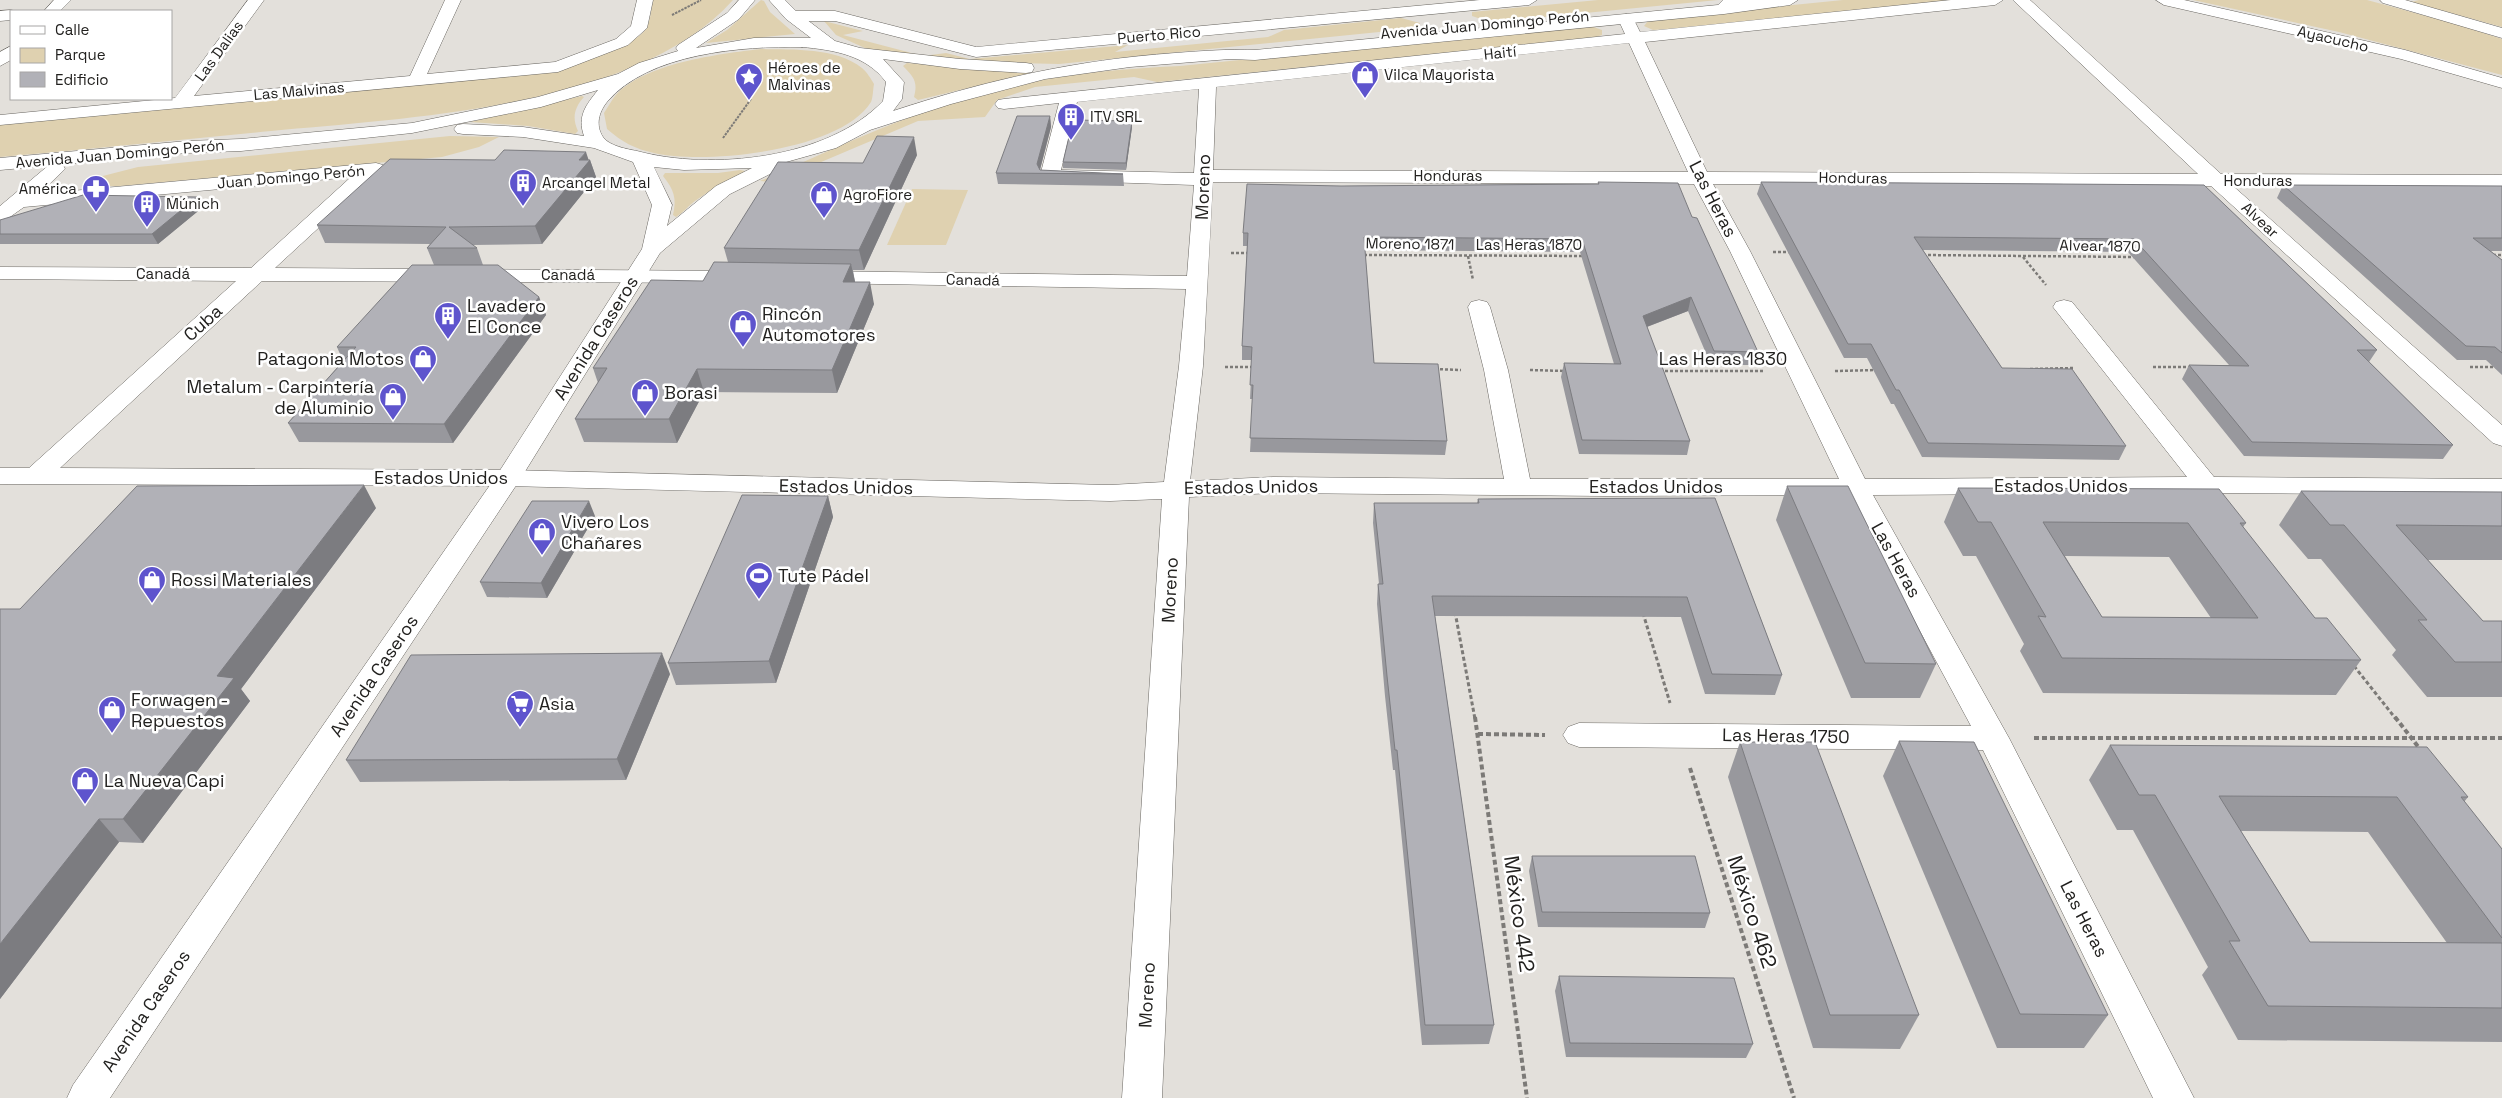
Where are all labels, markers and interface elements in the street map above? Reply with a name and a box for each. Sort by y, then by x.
street label: Avenida Juan Domingo Perón [1380,6,1590,43]
legend [10,10,172,100]
street label: Las Dalias [190,16,247,85]
text: Calle [55,20,90,39]
street label: Puerto Rico [1116,21,1202,48]
street label: Ayacucho [2296,21,2371,56]
street label: Haití [1483,41,1518,64]
text: Parque [55,45,106,64]
place label: Héroes de Malvinas [768,58,841,94]
shop icon: Vilca Mayorista [1350,60,1380,99]
place icon: Héroes de Malvinas [734,62,764,101]
place label: Vilca Mayorista [1384,65,1495,84]
text: Edificio [55,70,109,89]
street label: Las Malvinas [253,77,345,104]
building icon: ITV SRL [1056,102,1086,141]
place label: ITV SRL [1090,107,1142,126]
street label: Avenida Juan Domingo Perón [15,135,225,172]
street label: Moreno [1190,154,1215,220]
street label: Las Heras [1684,157,1743,241]
street label: Juan Domingo Perón [216,161,366,192]
street label: Honduras [1413,166,1483,185]
street label: Honduras [1818,167,1888,188]
building icon: Arcangel Metal [508,168,538,207]
street label: Honduras [2223,171,2293,190]
place label: Arcangel Metal [542,173,650,192]
pharmacy icon: América [81,174,111,213]
place label: América [19,179,77,198]
shop icon: AgroFiore [809,180,839,219]
place label: AgroFiore [843,185,912,204]
building icon: Múnich [132,189,162,228]
place label: Múnich [166,194,219,213]
street label: Alvear [2238,198,2283,242]
street label: Moreno 1871 [1365,233,1455,254]
street label: Las Heras 1870 [1476,235,1582,254]
street label: Alvear 1870 [2059,235,2141,256]
street label: Canadá [136,264,190,283]
street label: Canadá [541,265,595,284]
street label: Canadá [946,270,1001,289]
street label: Avenida Caseros [548,271,643,404]
place label: Lavadero El Conce [467,294,546,338]
street label: Cuba [178,299,227,346]
building icon: Lavadero El Conce [433,301,463,340]
place label: Rincón Automotores [762,302,875,346]
shop icon: Rincón Automotores [728,309,758,348]
shop icon: Patagonia Motos [408,344,438,383]
place label: Patagonia Motos [257,347,404,370]
street label: Las Heras 1830 [1659,347,1787,370]
place label: Metalum - Carpintería de Aluminio [187,375,374,419]
shop icon: Borasi [630,378,660,417]
place label: Borasi [664,381,718,404]
shop icon: Metalum - Carpintería de Aluminio [378,382,408,421]
street label: Estados Unidos [374,466,508,489]
street label: Estados Unidos [779,474,913,499]
street label: Estados Unidos [1184,474,1318,499]
street label: Estados Unidos [1994,474,2128,497]
street label: Estados Unidos [1589,475,1723,498]
place label: Vivero Los Chañares [561,510,649,554]
shop icon: Vivero Los Chañares [527,517,557,556]
street label: Las Heras [1866,518,1927,602]
street label: Moreno [1156,556,1183,624]
sports icon: Tute Pádel [744,561,774,600]
place label: Tute Pádel [778,564,869,587]
shop icon: Rossi Materiales [137,565,167,604]
place label: Rossi Materiales [171,568,312,591]
street label: Avenida Caseros [324,610,423,741]
place label: Forwagen - Repuestos [131,688,228,732]
supermarket icon: Asia [505,689,535,728]
place label: Asia [539,692,575,715]
shop icon: Forwagen - Repuestos [97,695,127,734]
street label: Las Heras 1750 [1722,723,1850,748]
shop icon: La Nueva Capi [70,766,100,805]
place label: La Nueva Capi [104,769,224,792]
street label: México 462 [1722,852,1783,972]
street label: México 442 [1498,854,1541,974]
street label: Las Heras [2055,877,2114,961]
street label: Avenida Caseros [96,945,195,1076]
street label: Moreno [1133,961,1160,1029]

